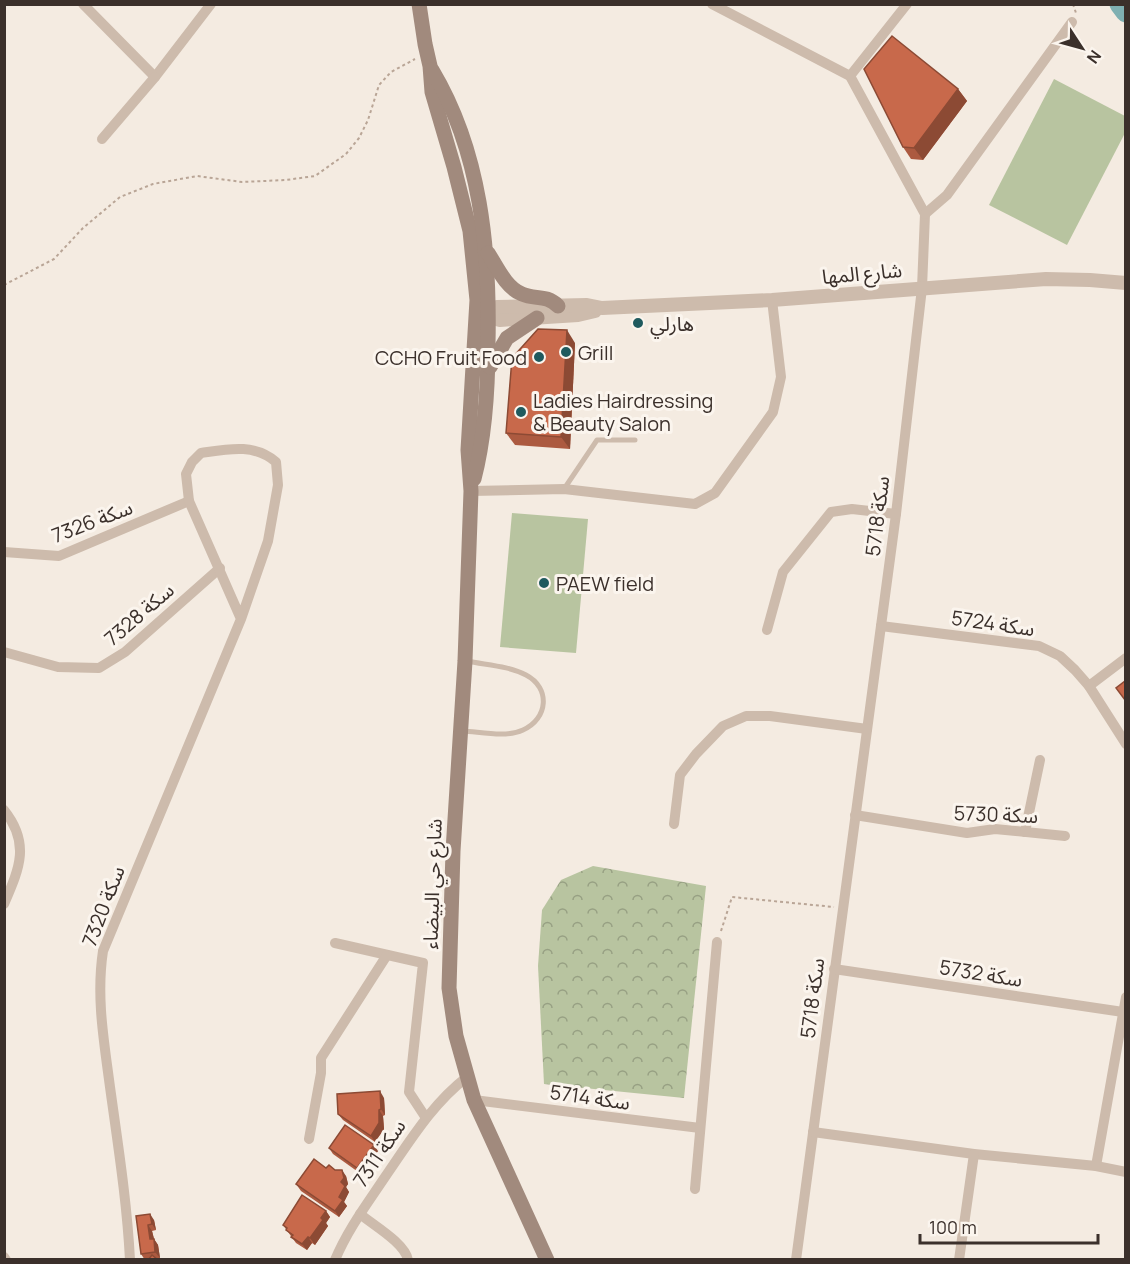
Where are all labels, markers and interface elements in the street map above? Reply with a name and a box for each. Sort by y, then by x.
north arrow [1052,18,1112,78]
text: N [1082,46,1106,68]
street label: شارع المها [821,256,903,292]
place label: هارلي [650,310,694,339]
marker: هارلي [631,316,645,330]
place label: Grill [578,339,613,366]
place label: CCHO Fruit Food [375,344,527,371]
marker: Grill [559,345,573,359]
marker: CCHO Fruit Food [532,350,546,364]
place label: Ladies Hairdressing & Beauty Salon [533,387,713,437]
marker: Ladies Hairdressing & Beauty Salon [514,405,528,419]
street label: سكة 5718 [859,474,895,558]
street label: سكة 7326 [48,493,136,549]
place label: PAEW field [556,570,654,597]
street label: سكة 7328 [99,576,179,652]
marker: PAEW field [537,576,551,590]
street label: سكة 5724 [950,604,1036,642]
street label: سكة 5730 [953,799,1039,829]
street label: شارع حي البيضاء [416,818,450,950]
street label: سكة 7320 [75,862,131,950]
street label: سكة 5732 [938,953,1024,993]
street label: سكة 5718 [794,956,830,1040]
street label: سكة 5714 [548,1078,632,1116]
street label: سكة 7311 [346,1114,412,1192]
scale bar [920,1207,1098,1245]
text: 100 m [929,1215,977,1239]

